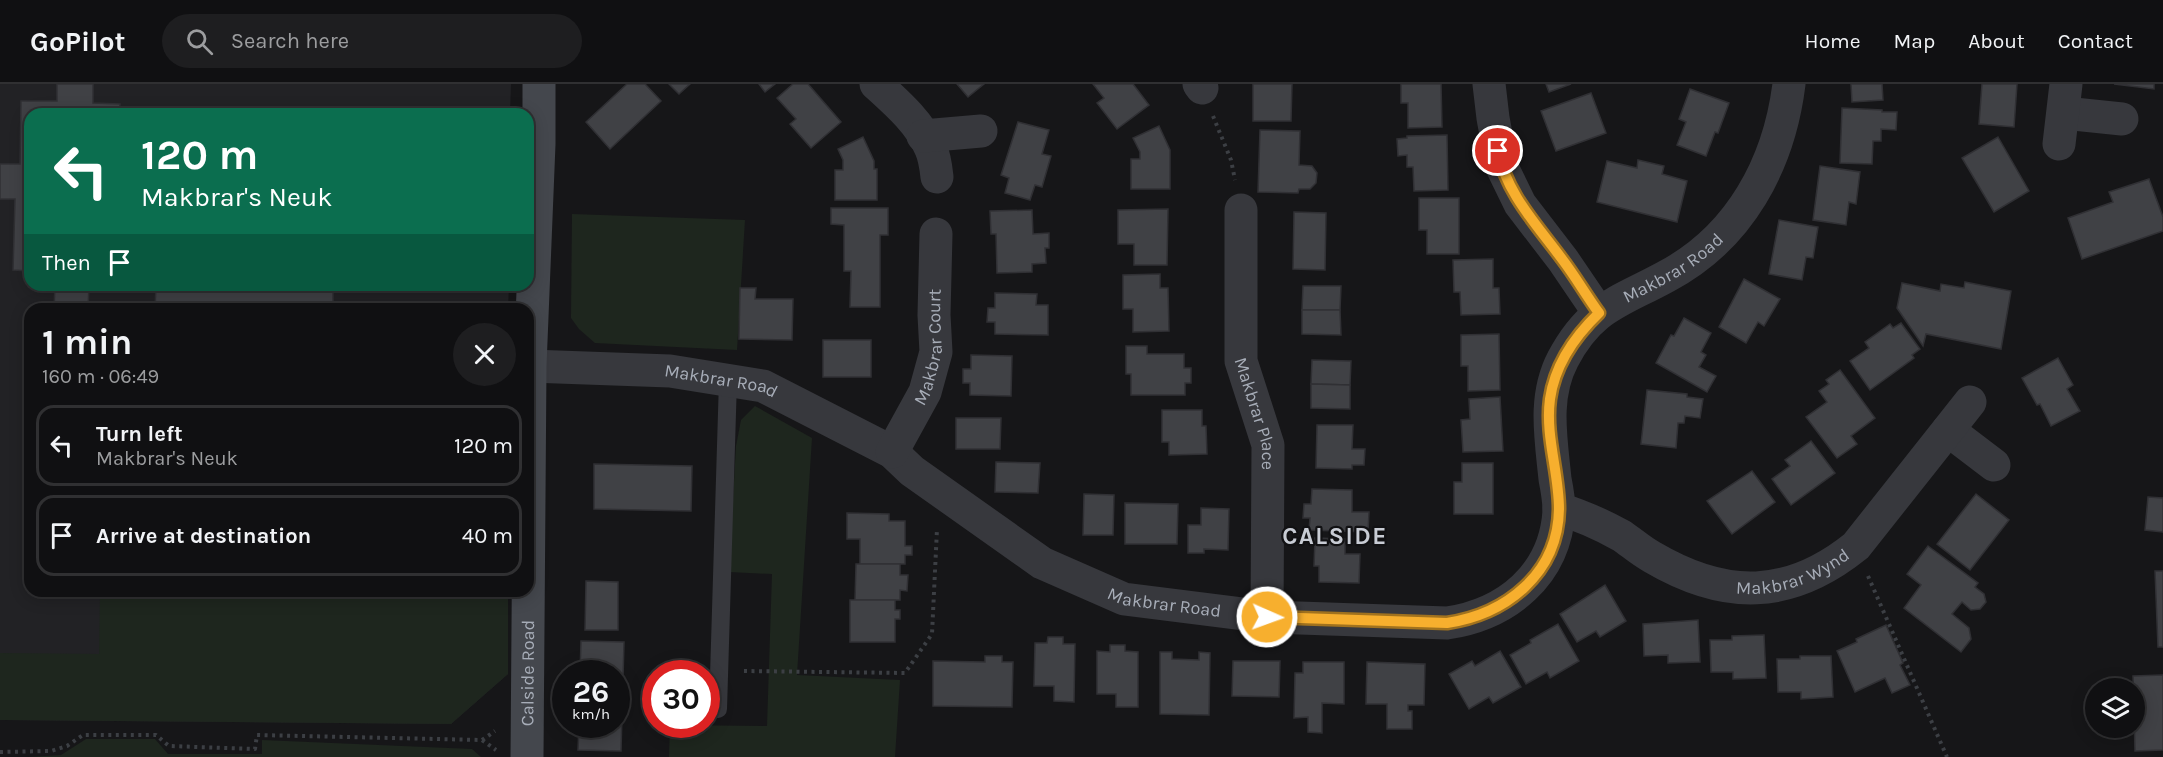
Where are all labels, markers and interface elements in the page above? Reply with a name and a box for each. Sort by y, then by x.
search box [162,14,582,68]
text: GoPilot [30,25,126,58]
icon: search [183,25,216,58]
text: Search here [231,28,349,54]
text: Home [1805,29,1861,53]
text: Map [1894,29,1935,53]
text: About [1968,29,2025,53]
text: Contact [2058,29,2133,53]
pin [1472,125,1523,176]
text: 120 m [141,130,258,180]
icon: left [42,132,120,210]
icon: arrive [1481,134,1514,167]
text: Makbrar's Neuk [141,181,332,213]
street label: Makbrar Road [1619,228,1728,308]
icon: arrive [103,246,136,279]
text: Then [42,250,91,276]
street label: Makbrar Court [909,288,947,409]
text: 1 min [42,321,132,363]
button: close [453,323,516,386]
street label: Makbrar Place [1229,354,1279,470]
street label: Makbrar Road [663,359,781,403]
text: 160 m · 06:49 [42,365,159,388]
text: Turn left [96,421,183,447]
icon: left [45,429,78,462]
text: 120 m [454,433,513,459]
text: Makbrar's Neuk [96,447,238,470]
icon: arrive [45,519,78,552]
district label: CALSIDE [1282,522,1388,550]
text: Arrive at destination [96,523,311,549]
text: 40 m [462,523,513,549]
street label: Makbrar Wynd [1736,544,1854,599]
street label: Makbrar Road [1104,582,1222,622]
position arrow [1235,585,1299,649]
street label: Calside Road [516,620,539,726]
speed limit sign: 30 [642,660,720,738]
text: 26 [573,674,609,710]
map controls [2085,678,2145,738]
button: layers [2085,678,2145,738]
text: km/h [572,705,610,723]

